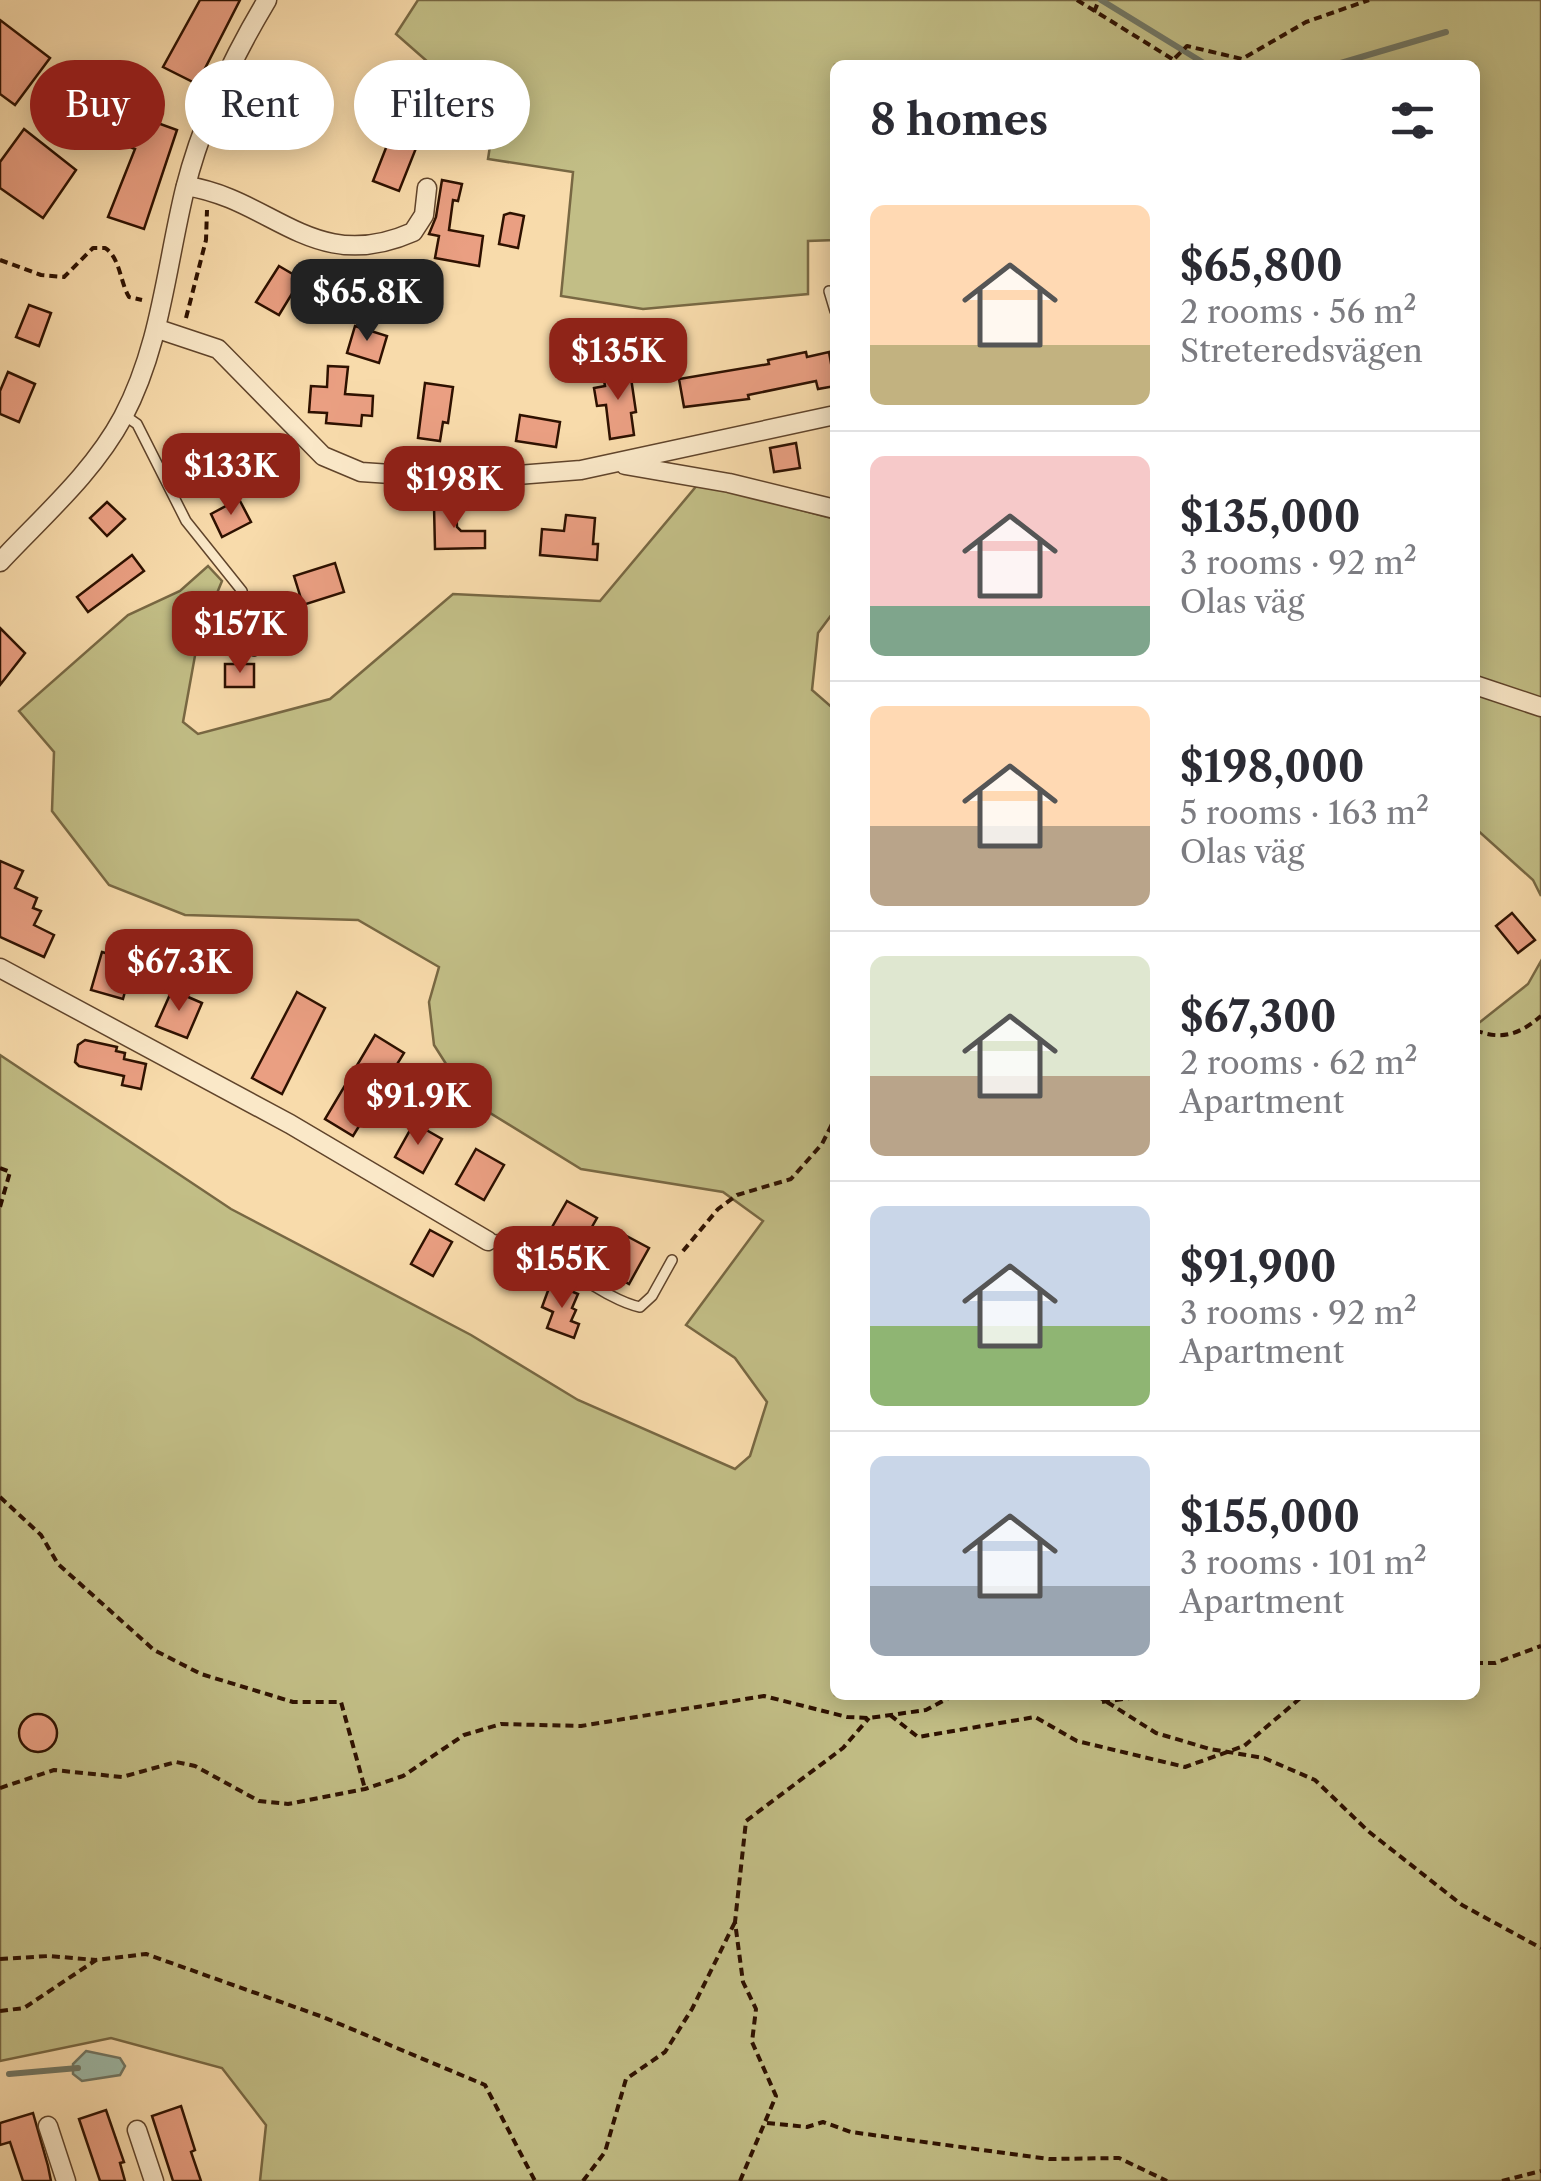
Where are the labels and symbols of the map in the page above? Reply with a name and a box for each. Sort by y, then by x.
pin: $65.8K [286,259,448,344]
pin: $135K [548,318,688,403]
pin: $133K [161,433,301,518]
pin: $198K [384,446,524,531]
pin: $157K [170,591,310,676]
pin: $67.3K [98,929,260,1014]
pin: $91.9K [337,1063,499,1148]
pin: $155K [492,1226,632,1311]

